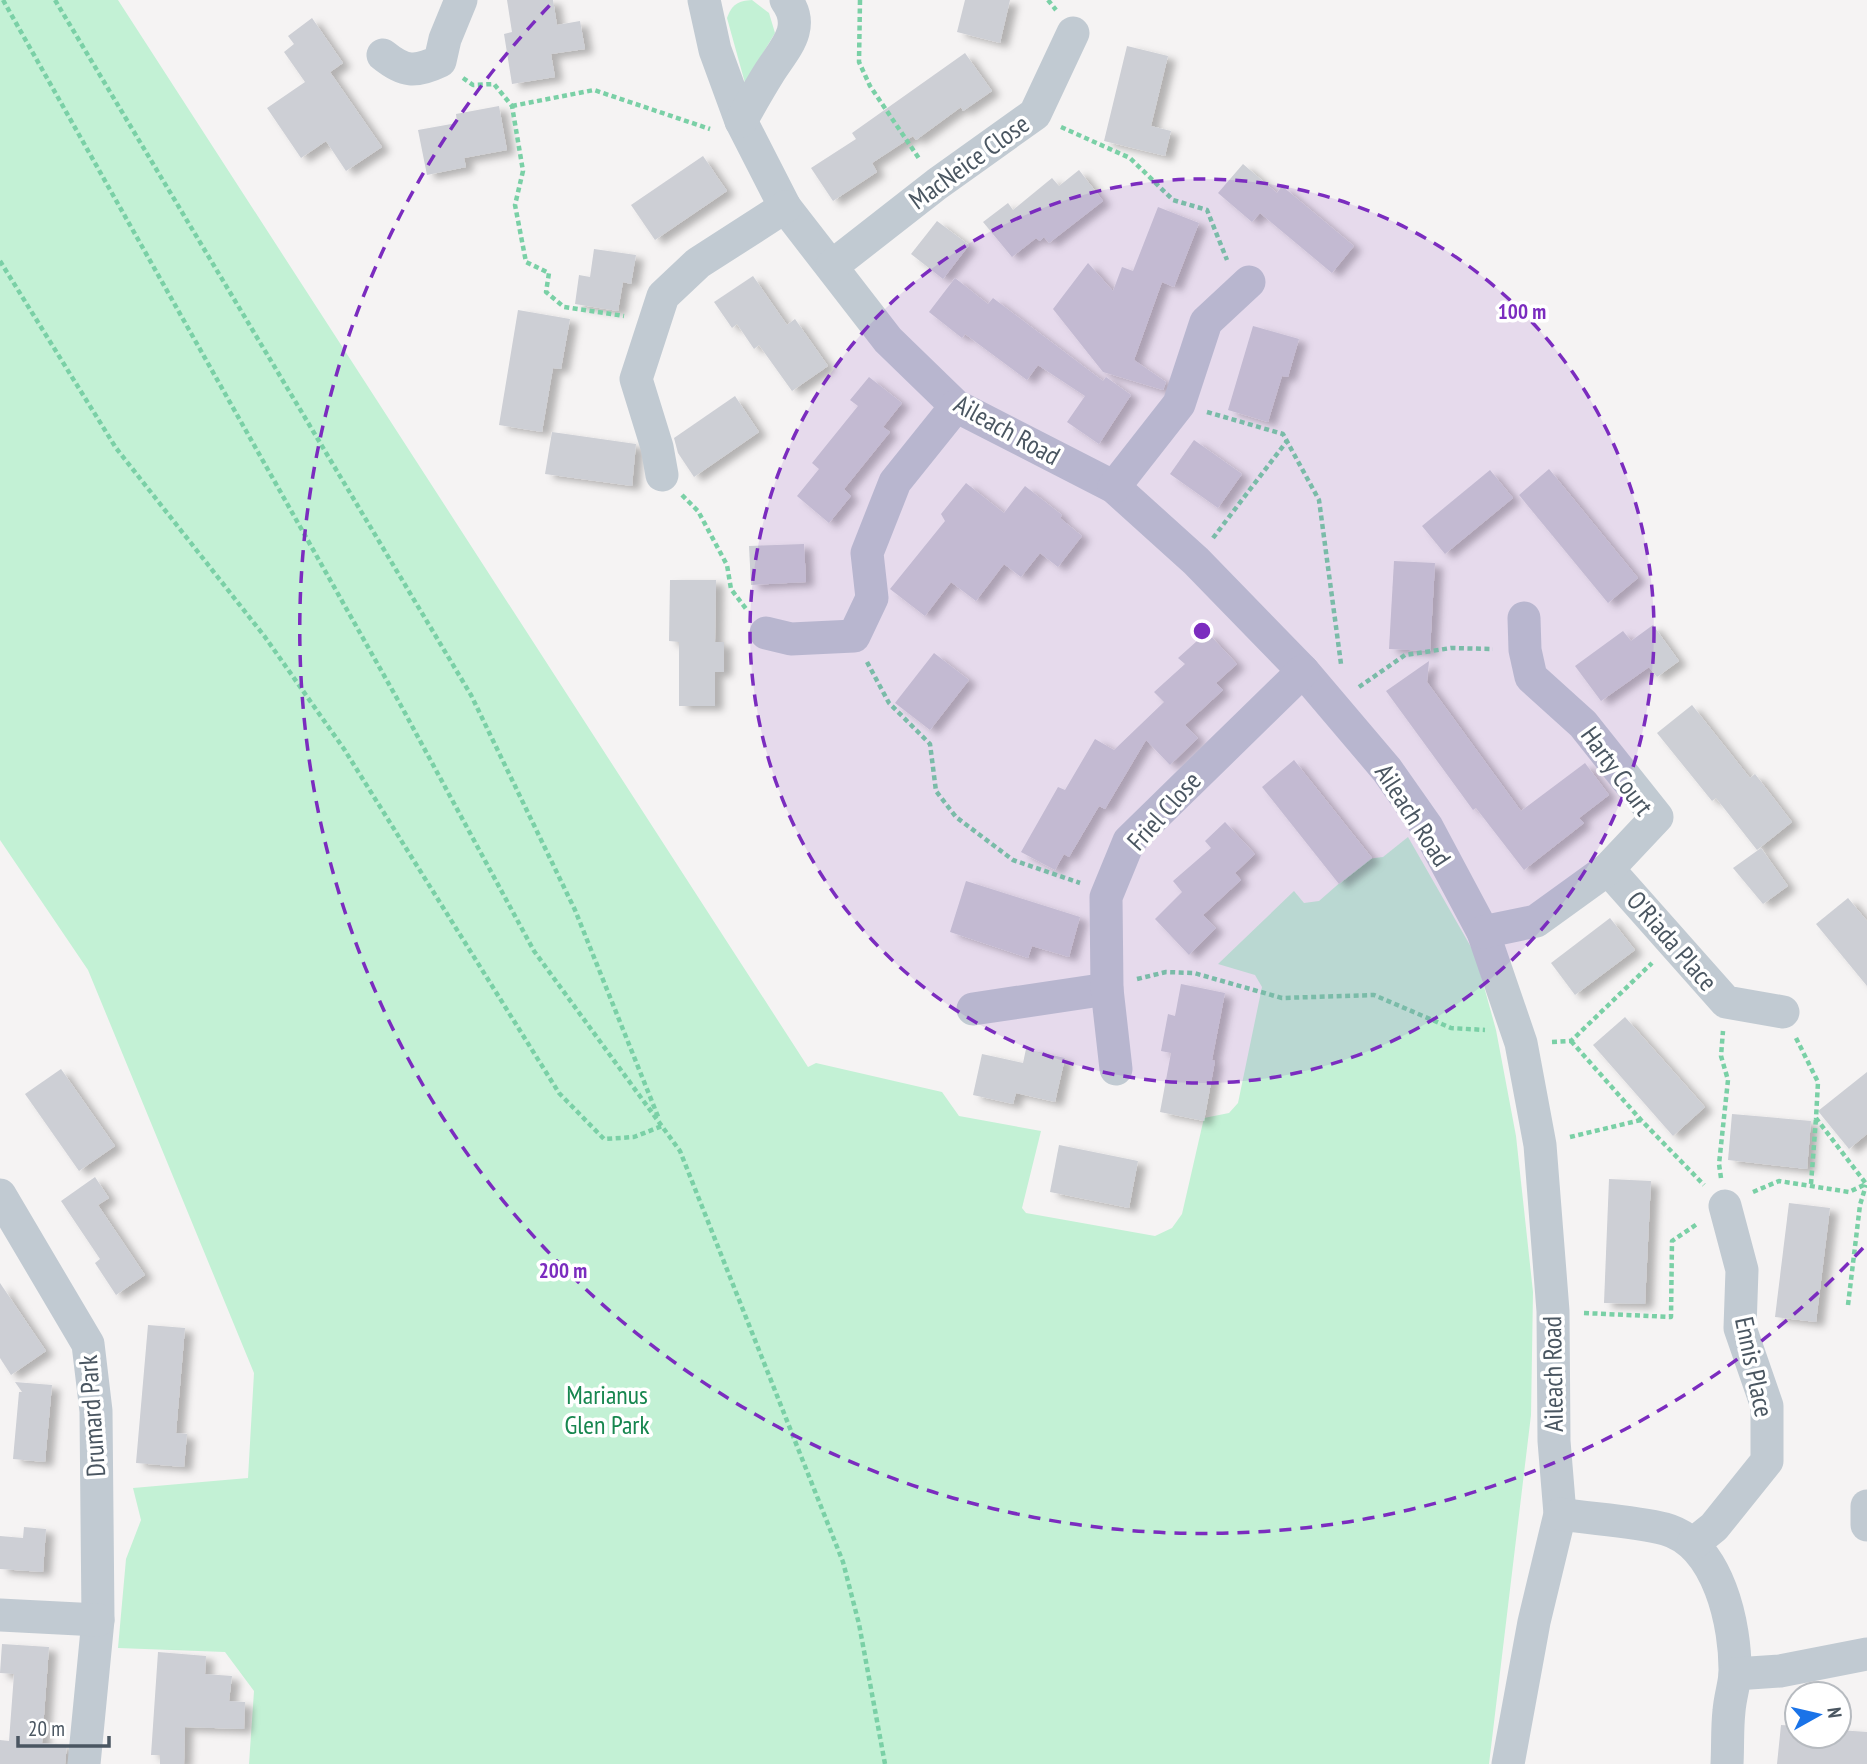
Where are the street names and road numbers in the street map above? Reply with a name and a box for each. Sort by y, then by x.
street label: MacNeice Close [902,107,1035,216]
street label: Aileach Road [949,387,1066,472]
street label: Harty Court [1574,720,1661,822]
street label: Aileach Road [1368,757,1459,872]
street label: Friel Close [1120,764,1208,857]
street label: O'Riada Place [1620,884,1725,997]
street label: Ennis Place [1728,1314,1781,1420]
street label: Aileach Road [1535,1316,1570,1432]
street label: Drumard Park [71,1354,112,1478]

